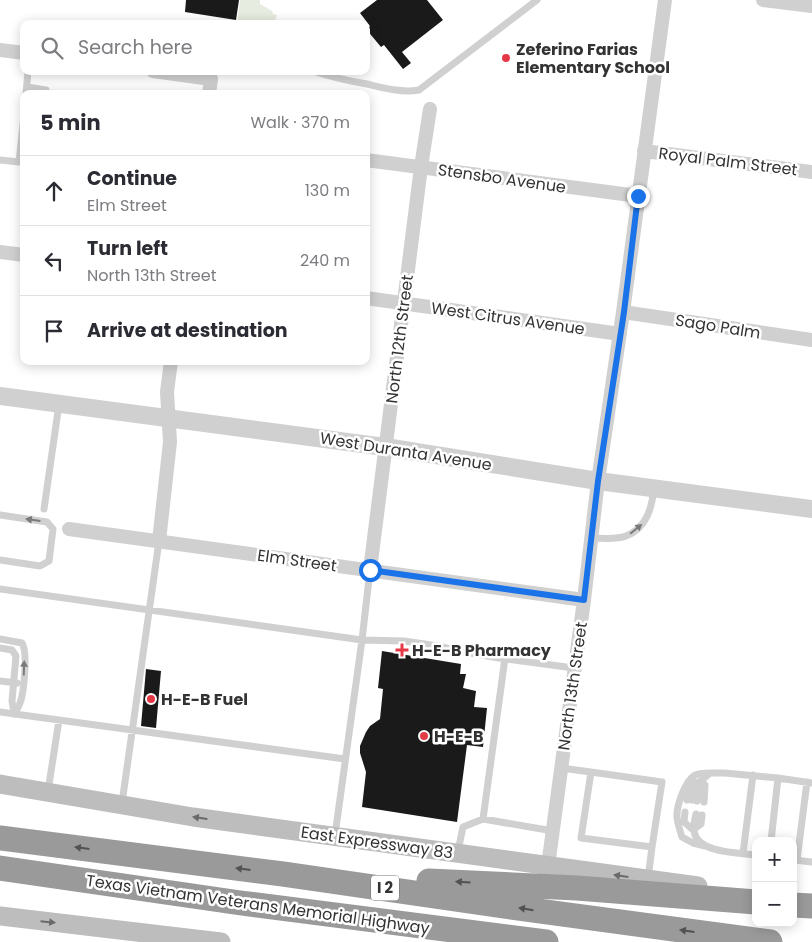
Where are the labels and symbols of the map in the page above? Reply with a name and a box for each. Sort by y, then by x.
place label: Zeferino Farias Elementary School [516,38,670,79]
marker: Zeferino Farias Elementary School [500,52,512,64]
street label: Royal Palm Street [657,142,799,181]
street label: Stensbo Avenue [436,158,568,199]
route end [627,185,650,208]
street label: North 12th Street [380,273,419,405]
street label: West Citrus Avenue [430,296,586,341]
street label: Sago Palm [674,308,762,345]
street label: West Duranta Avenue [318,427,494,476]
one-way arrow [24,516,40,524]
one-way arrow [629,524,643,534]
street label: Elm Street [256,544,338,577]
route start [359,559,382,582]
street label: North 13th Street [552,620,593,752]
place label: H-E-B Pharmacy [412,639,552,662]
marker: H-E-B Pharmacy [396,644,408,656]
one-way arrow [21,660,29,676]
place label: H-E-B Fuel [161,688,248,711]
marker: H-E-B Fuel [145,693,157,705]
place label: H-E-B [434,725,483,748]
marker: H-E-B [418,730,430,742]
one-way arrow [191,813,207,821]
street label: East Expressway 83 [299,820,455,865]
one-way arrow [74,844,90,852]
one-way arrow [235,864,251,872]
street label: Texas Vietnam Veterans Memorial Highway [85,869,431,940]
one-way arrow [612,872,628,880]
road number: I 2 [371,876,399,900]
one-way arrow [454,878,470,886]
one-way arrow [517,905,533,913]
one-way arrow [41,918,57,926]
one-way arrow [678,927,694,935]

